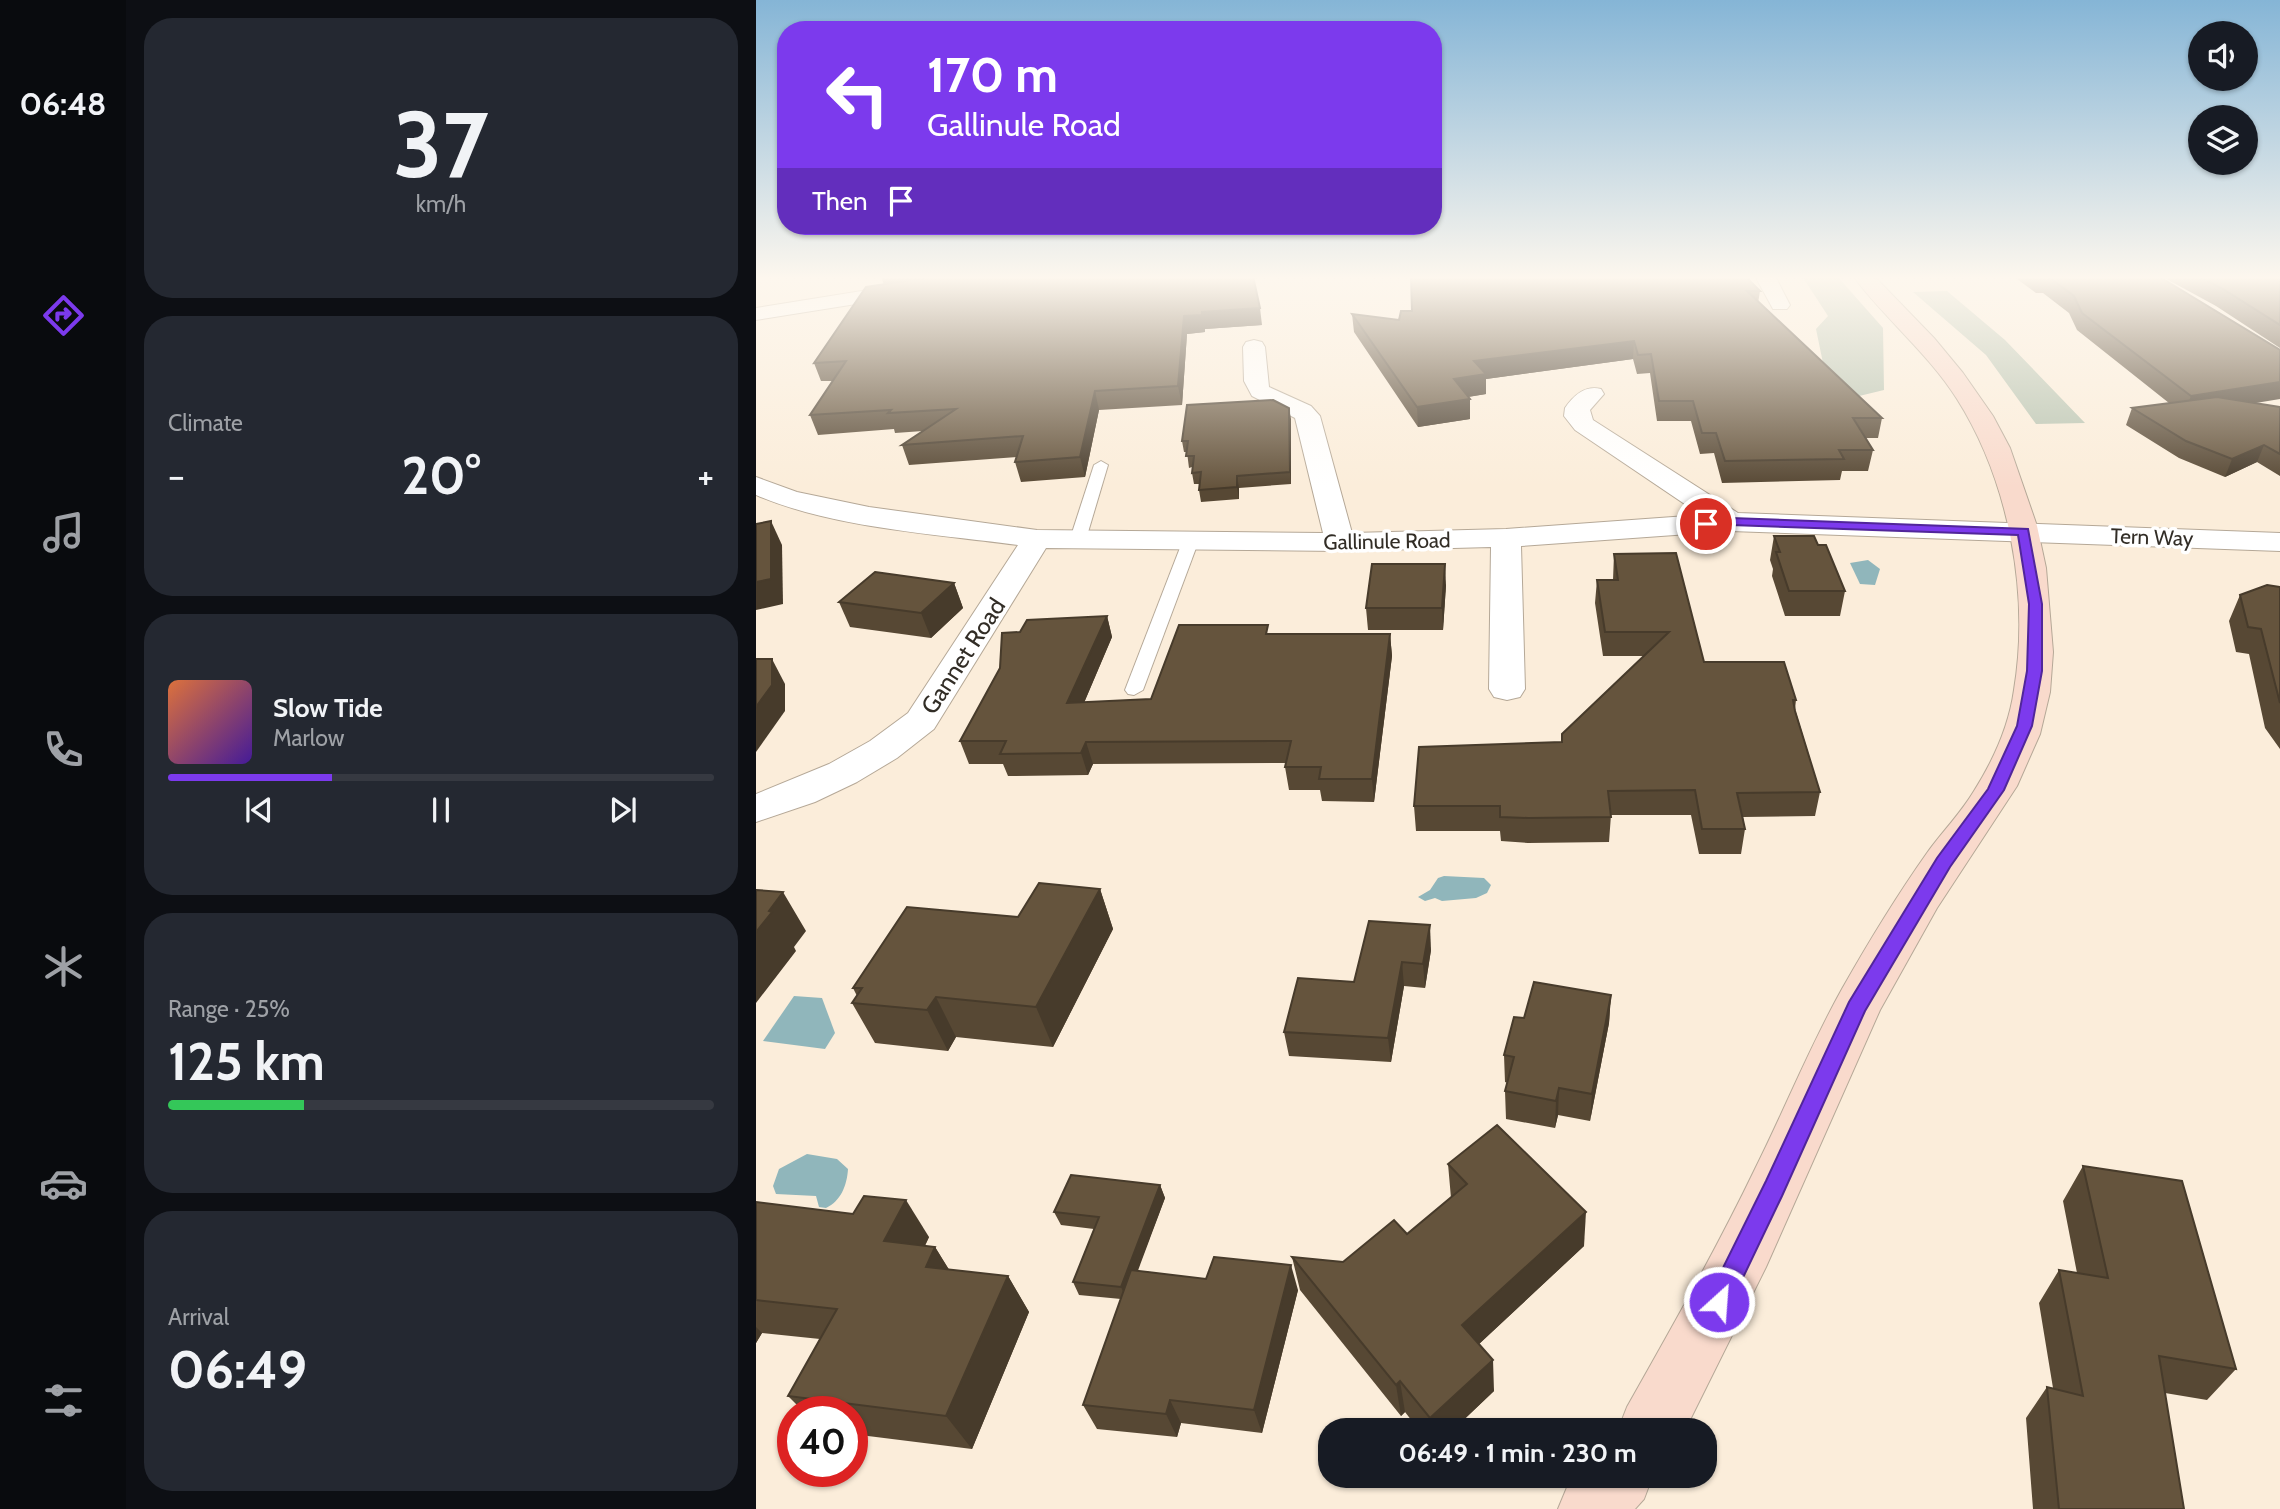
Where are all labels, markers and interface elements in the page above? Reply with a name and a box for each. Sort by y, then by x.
map controls [2188,21,2258,175]
button: sound [2188,21,2258,91]
text: 170 m [927,45,1058,104]
icon: left [812,49,903,140]
text: 06:48 [20,84,106,123]
text: 37 [393,89,489,200]
text: Gallinule Road [927,105,1121,144]
button: layers [2188,105,2258,175]
icon: arrive [882,182,920,220]
text: Then [812,185,868,217]
text: km/h [416,190,466,218]
icon: directions [39,291,88,340]
text: Climate [168,409,243,437]
text: 20° [401,444,481,507]
text: − [168,452,185,499]
text: + [697,452,714,499]
pin [1676,494,1736,554]
icon: arrive [1687,505,1725,543]
icon: music [39,508,88,557]
street label: Tern Way [2110,523,2194,551]
street label: Gallinule Road [1323,527,1451,555]
street label: Gannet Road [915,593,1011,719]
text: Slow Tide [273,692,383,724]
text: Marlow [273,724,344,752]
icon: phone [39,725,88,774]
icon: previous [240,791,278,829]
icon: pause [422,791,460,829]
icon: next [604,791,642,829]
icon: climate [39,942,88,991]
text: Range · 25% [168,995,290,1023]
text: 125 km [168,1030,325,1093]
icon: car [39,1159,88,1208]
position arrow [1682,1265,1756,1339]
text: Arrival [168,1303,229,1331]
text: 06:49 [168,1338,307,1401]
icon: filters [39,1376,88,1425]
speed limit sign: 40 [777,1396,868,1487]
text: 06:49 · 1 min · 230 m [1398,1437,1637,1469]

